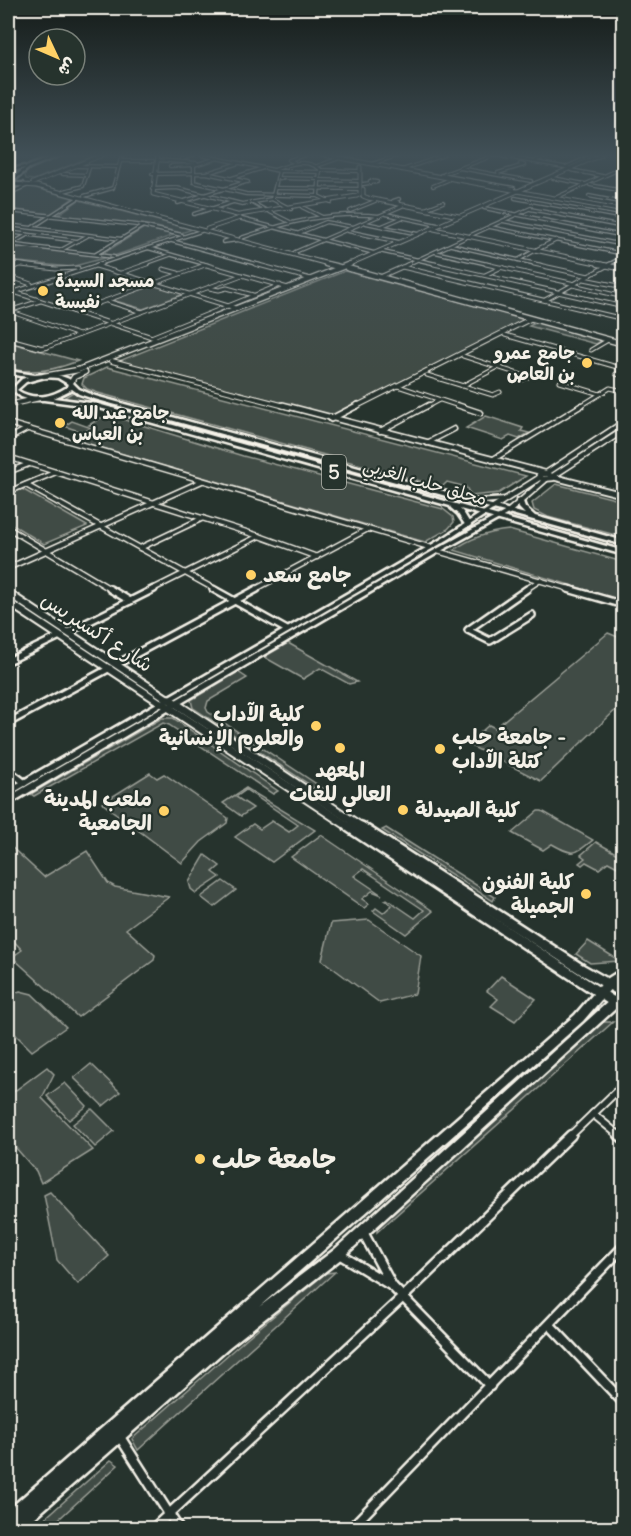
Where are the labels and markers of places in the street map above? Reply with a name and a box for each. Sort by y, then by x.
place label: مسجد السيدة نفيسة [55,269,154,313]
marker: مسجد السيدة نفيسة [36,284,50,298]
place label: جامع عمرو بن العاص [492,341,575,385]
marker: جامع عمرو بن العاص [580,356,594,370]
place label: جامع عبد الله بن العباس [72,401,169,445]
marker: جامع عبد الله بن العباس [53,416,67,430]
place label: جامع سعد [263,561,352,590]
marker: جامع سعد [244,568,258,582]
place label: كلية الآداب والعلوم الإنسانية [159,700,305,754]
marker: كلية الآداب والعلوم الإنسانية [309,719,323,733]
place label: جامعة حلب - كتلة الآداب [452,723,566,774]
marker: المعهد العالي للغات [333,741,347,755]
marker: جامعة حلب - كتلة الآداب [433,742,447,756]
place label: المعهد العالي للغات [289,756,391,813]
place label: ملعب المدينة الجامعية [44,785,152,836]
place label: كلية الصيدلة [415,796,521,823]
marker: كلية الصيدلة [396,803,410,817]
marker: ملعب المدينة الجامعية [157,804,171,818]
place label: كلية الفنون الجميلة [482,868,575,919]
marker: كلية الفنون الجميلة [579,887,593,901]
place label: جامعة حلب [212,1142,336,1175]
marker: جامعة حلب [193,1152,207,1166]

